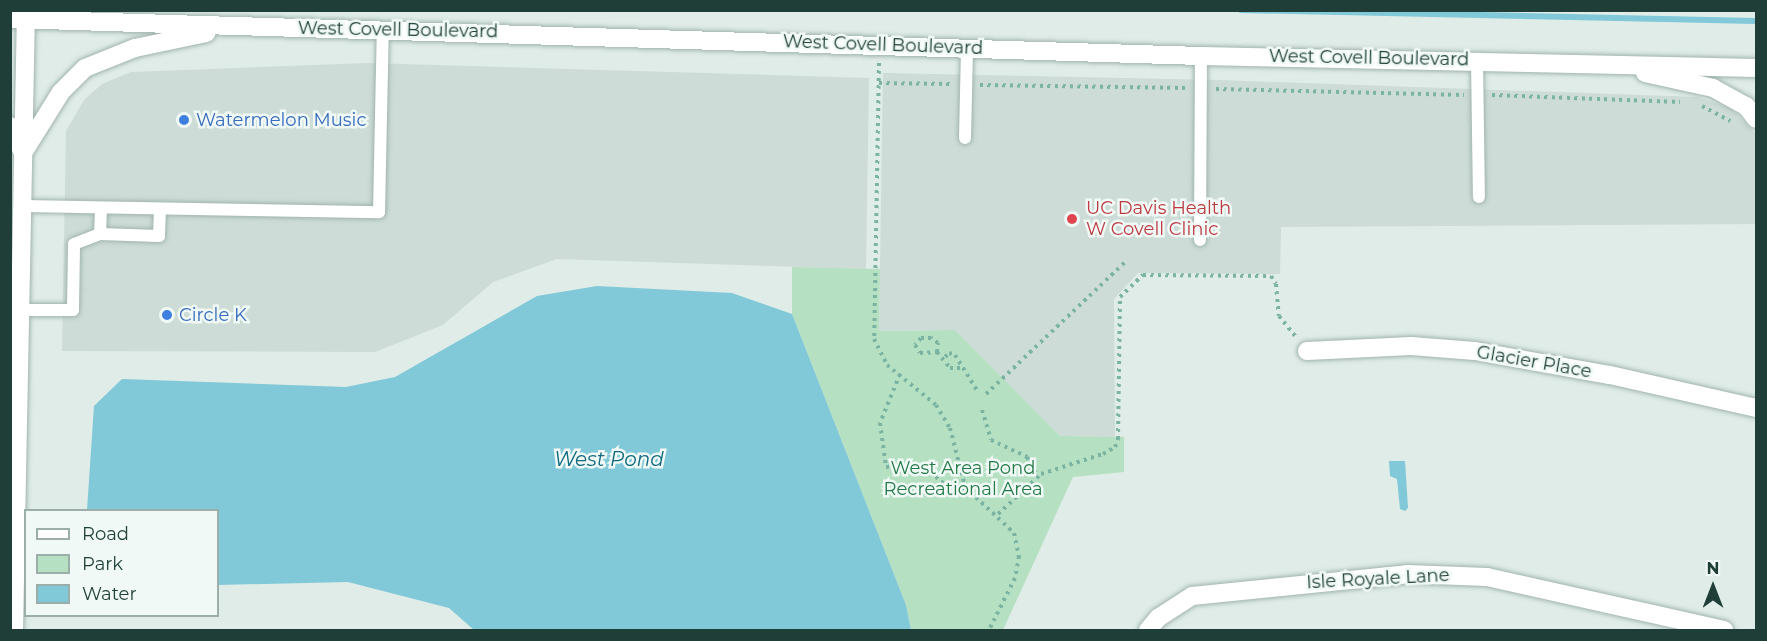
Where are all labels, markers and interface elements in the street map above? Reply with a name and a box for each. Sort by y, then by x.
street label: West Covell Boulevard [298,17,498,43]
street label: West Covell Boulevard [782,31,984,59]
street label: West Covell Boulevard [1269,45,1469,71]
place label: Watermelon Music [196,109,367,131]
marker: Watermelon Music [177,113,191,127]
place label: UC Davis Health W Covell Clinic [1086,198,1231,240]
marker: UC Davis Health W Covell Clinic [1063,210,1081,228]
place label: Circle K [179,304,247,326]
marker: Circle K [160,308,174,322]
street label: Glacier Place [1475,341,1593,383]
water label: West Pond [554,447,664,471]
park label: West Area Pond Recreational Area [883,458,1043,500]
legend [24,509,219,617]
text: Road [82,523,129,545]
text: Park [82,553,123,575]
north arrow [1683,557,1743,617]
text: N [1707,559,1719,578]
street label: Isle Royale Lane [1306,564,1450,594]
text: Water [82,583,137,605]

